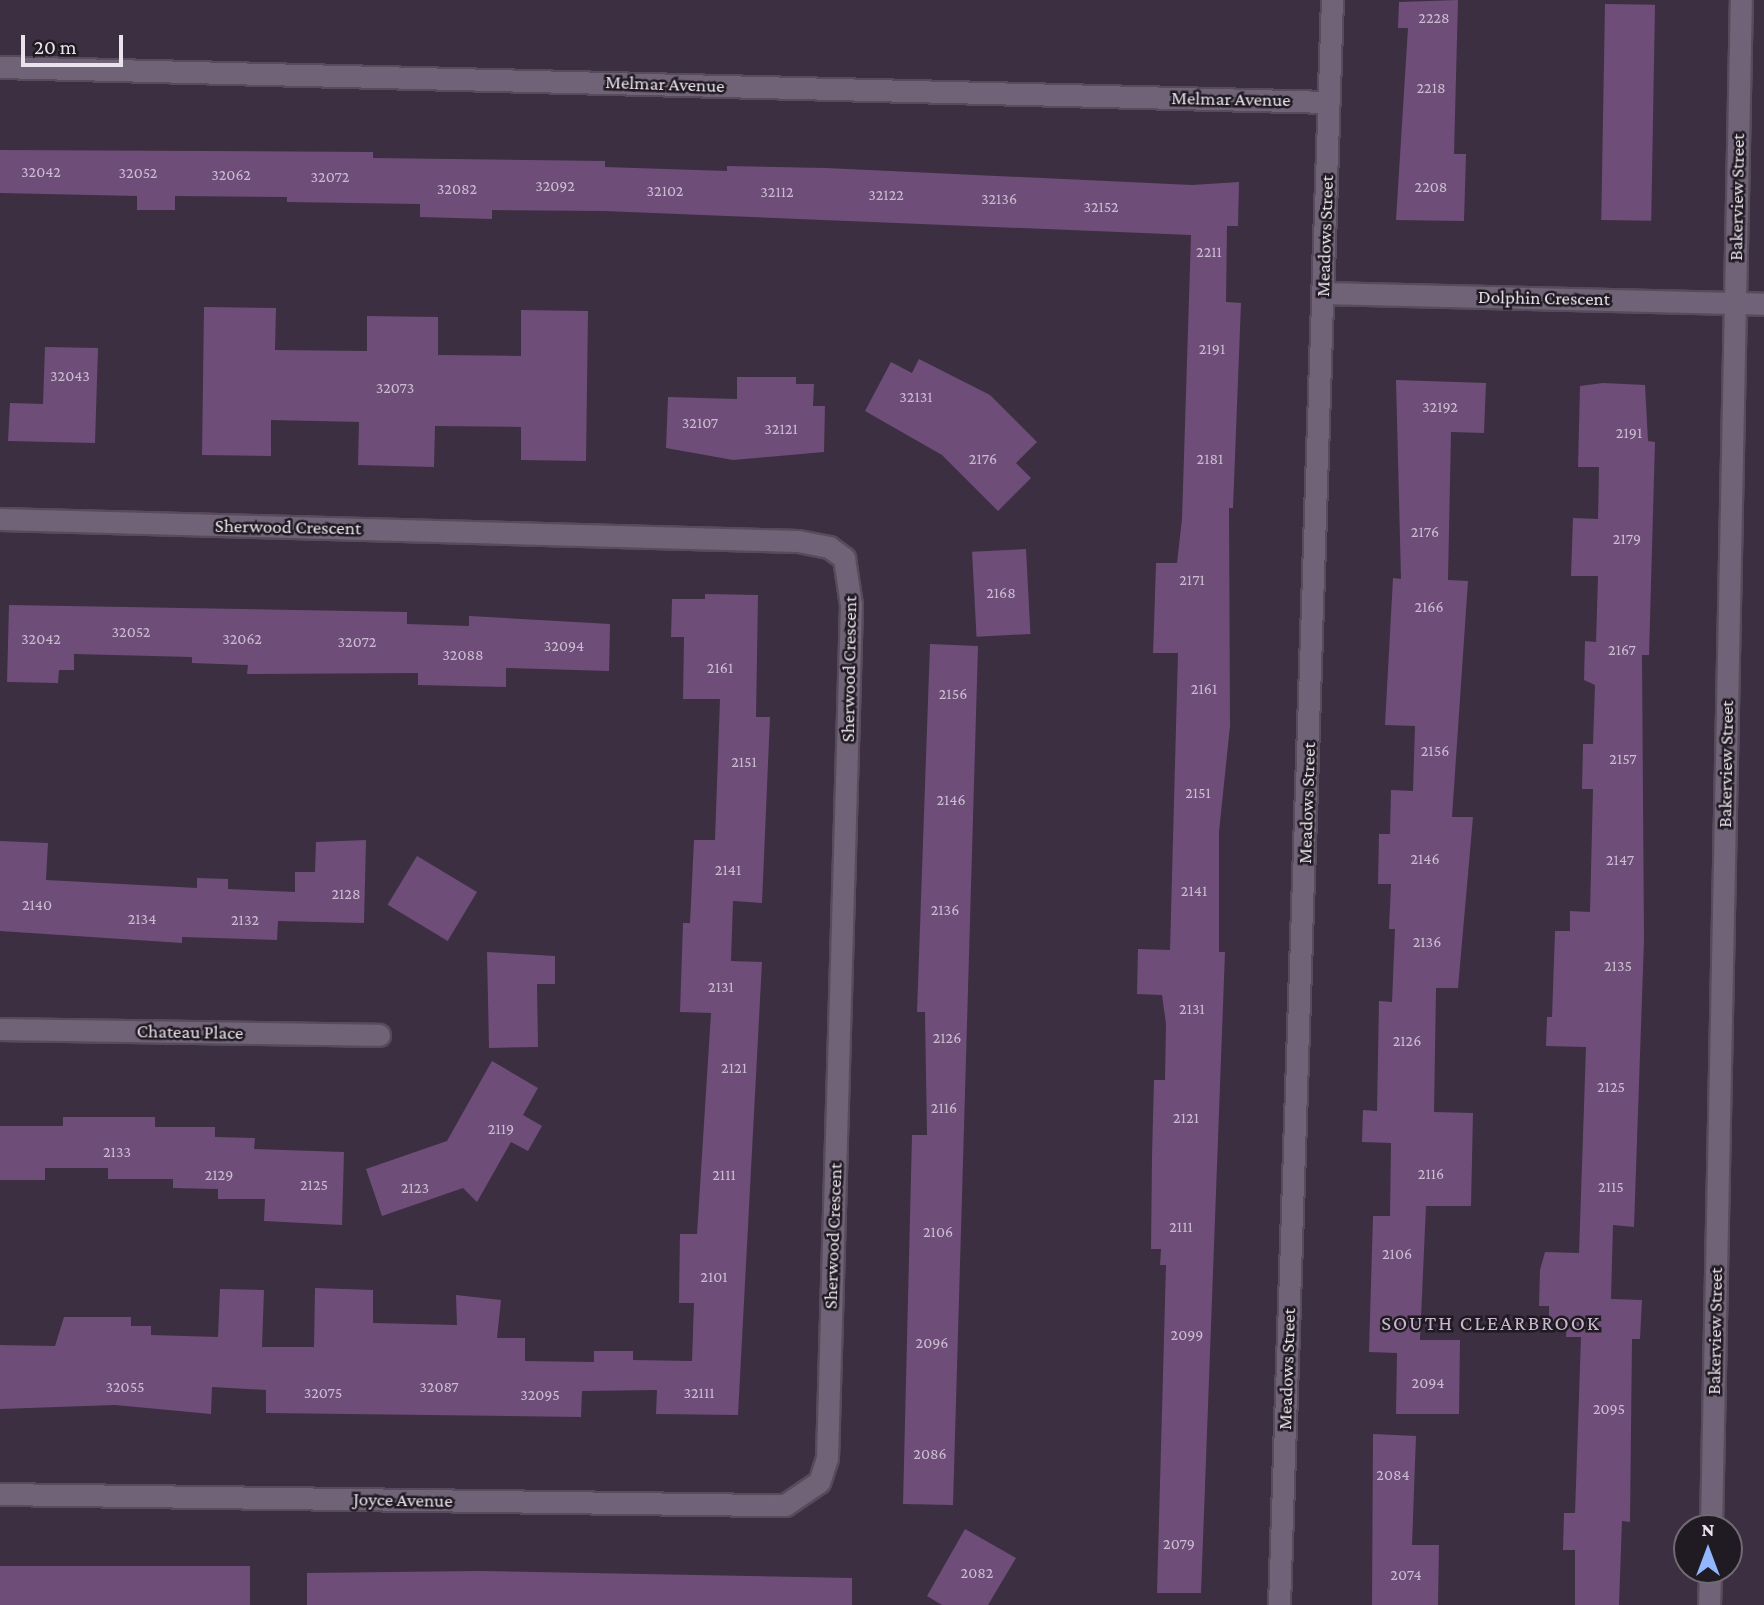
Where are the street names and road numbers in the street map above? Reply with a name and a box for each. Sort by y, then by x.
street label: Melmar Avenue [605,71,725,97]
street label: Melmar Avenue [1171,87,1291,111]
street label: Bakerview Street [1724,133,1750,261]
street label: Meadows Street [1311,175,1339,297]
street label: Dolphin Crescent [1478,285,1610,311]
street label: Sherwood Crescent [215,514,361,540]
street label: Sherwood Crescent [836,596,862,742]
street label: Bakerview Street [1713,700,1739,828]
street label: Meadows Street [1293,742,1321,864]
street label: Chateau Place [137,1020,243,1044]
street label: Sherwood Crescent [819,1162,847,1310]
street label: Bakerview Street [1702,1267,1728,1395]
street label: Meadows Street [1273,1308,1301,1430]
street label: Joyce Avenue [353,1488,453,1512]

